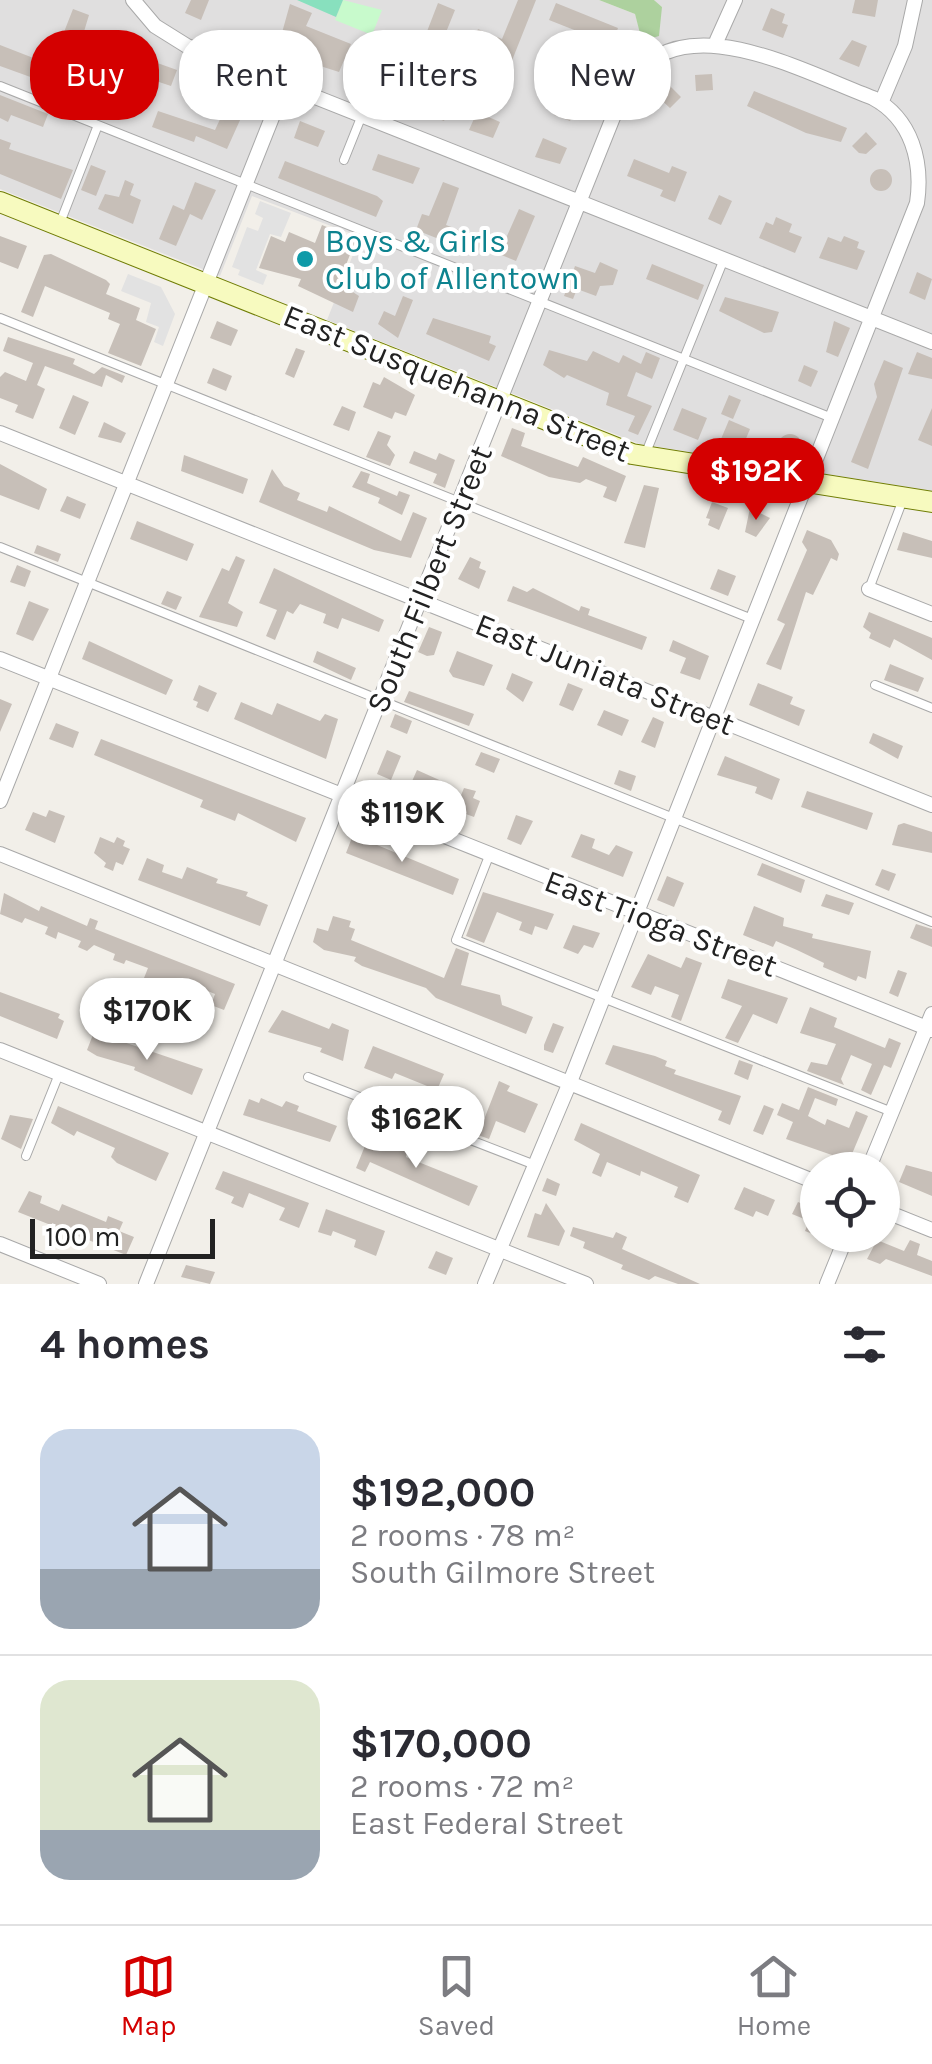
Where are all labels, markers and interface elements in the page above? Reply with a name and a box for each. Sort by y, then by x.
chip: Buy [30,30,159,120]
chip: Rent [179,30,323,120]
chip: Filters [343,30,514,120]
chip: New [534,30,671,120]
place label: Boys & Girls Club of Allentown [325,223,580,297]
marker: Boys & Girls Club of Allentown [294,248,316,270]
street label: East Susquehanna Street [278,297,636,470]
pin: $192K [686,438,826,523]
street label: South Filbert Street [359,440,500,718]
text: $192K [709,452,803,489]
street label: East Juniata Street [470,606,740,743]
pin: $119K [332,780,472,865]
text: $119K [359,794,445,831]
street label: East Tioga Street [539,862,782,985]
pin: $170K [77,978,217,1063]
text: $170K [102,992,192,1029]
pin: $162K [346,1086,486,1171]
text: $162K [369,1100,463,1137]
map controls [800,1152,900,1252]
button: locate [800,1152,900,1252]
scale bar [30,1214,215,1258]
text: 100 m [45,1220,120,1253]
icon: filters [837,1317,892,1372]
text: 4 homes [40,1319,210,1369]
text: $192,000 [350,1467,535,1517]
icon: home [120,1469,240,1589]
text: 2 rooms · 78 m² [350,1517,575,1554]
text: South Gilmore Street [350,1554,655,1591]
text: $170,000 [350,1718,532,1768]
icon: home [120,1720,240,1840]
text: 2 rooms · 72 m² [350,1768,574,1805]
text: East Federal Street [350,1805,623,1842]
tab: Map [121,1949,176,2042]
tab: Saved [418,1949,495,2042]
tab: Home [737,1949,811,2042]

